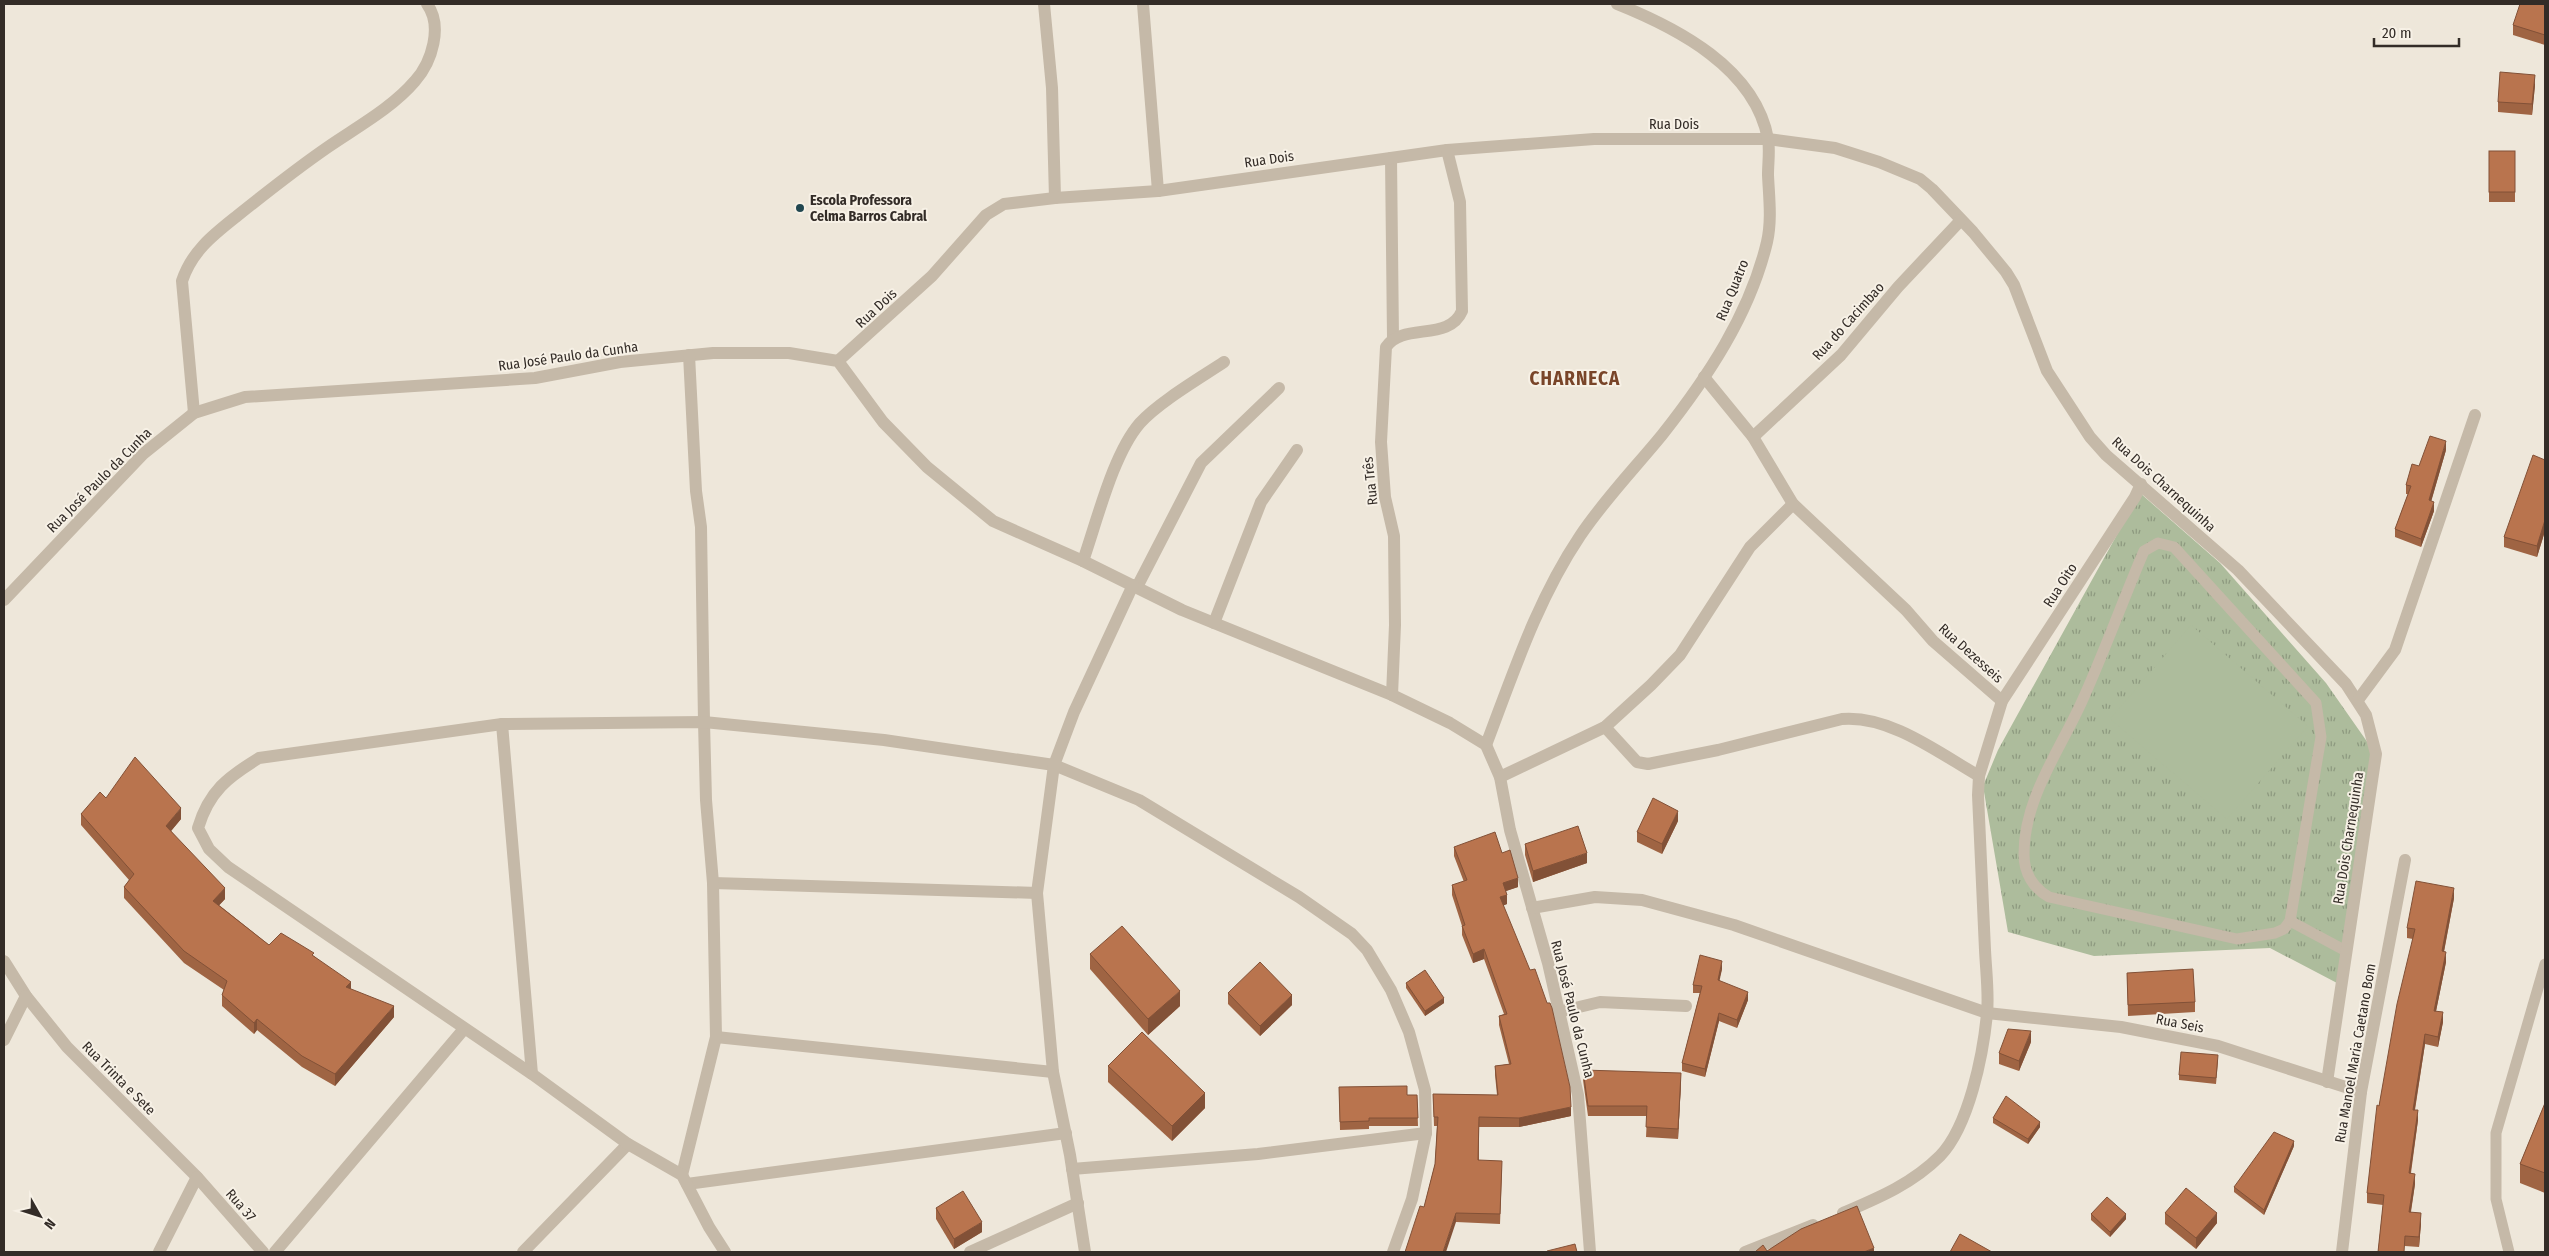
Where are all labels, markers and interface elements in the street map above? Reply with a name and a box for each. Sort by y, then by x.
scale bar [2374,15,2459,47]
text: 20 m [2382,24,2412,42]
street label: Rua Dois [1649,116,1699,133]
street label: Rua Dois [1243,148,1295,171]
place label: Escola Professora Celma Barros Cabral [810,192,927,225]
marker: Escola Professora Celma Barros Cabral [794,202,806,214]
street label: Rua Quatro [1712,257,1752,323]
street label: Rua do Cacimbao [1809,279,1888,364]
street label: Rua Dois [852,285,900,332]
street label: Rua José Paulo da Cunha [497,338,639,375]
district label: CHARNECA [1530,367,1620,390]
street label: Rua José Paulo da Cunha [43,424,155,536]
street label: Rua Dois Charnequinha [2108,433,2219,536]
street label: Rua Três [1360,456,1381,506]
street label: Rua Oito [2040,560,2081,611]
street label: Rua Dezesseis [1935,620,2006,687]
street label: Rua Dois Charnequinha [2330,771,2367,905]
street label: Rua José Paulo da Cunha [1547,939,1598,1080]
street label: Rua Manoel Maria Caetano Bom [2331,962,2380,1144]
street label: Rua Seis [2154,1011,2205,1036]
street label: Rua Trinta e Sete [78,1038,159,1119]
street label: Rua 37 [222,1186,259,1225]
north arrow [15,1191,65,1241]
text: N [40,1215,59,1232]

